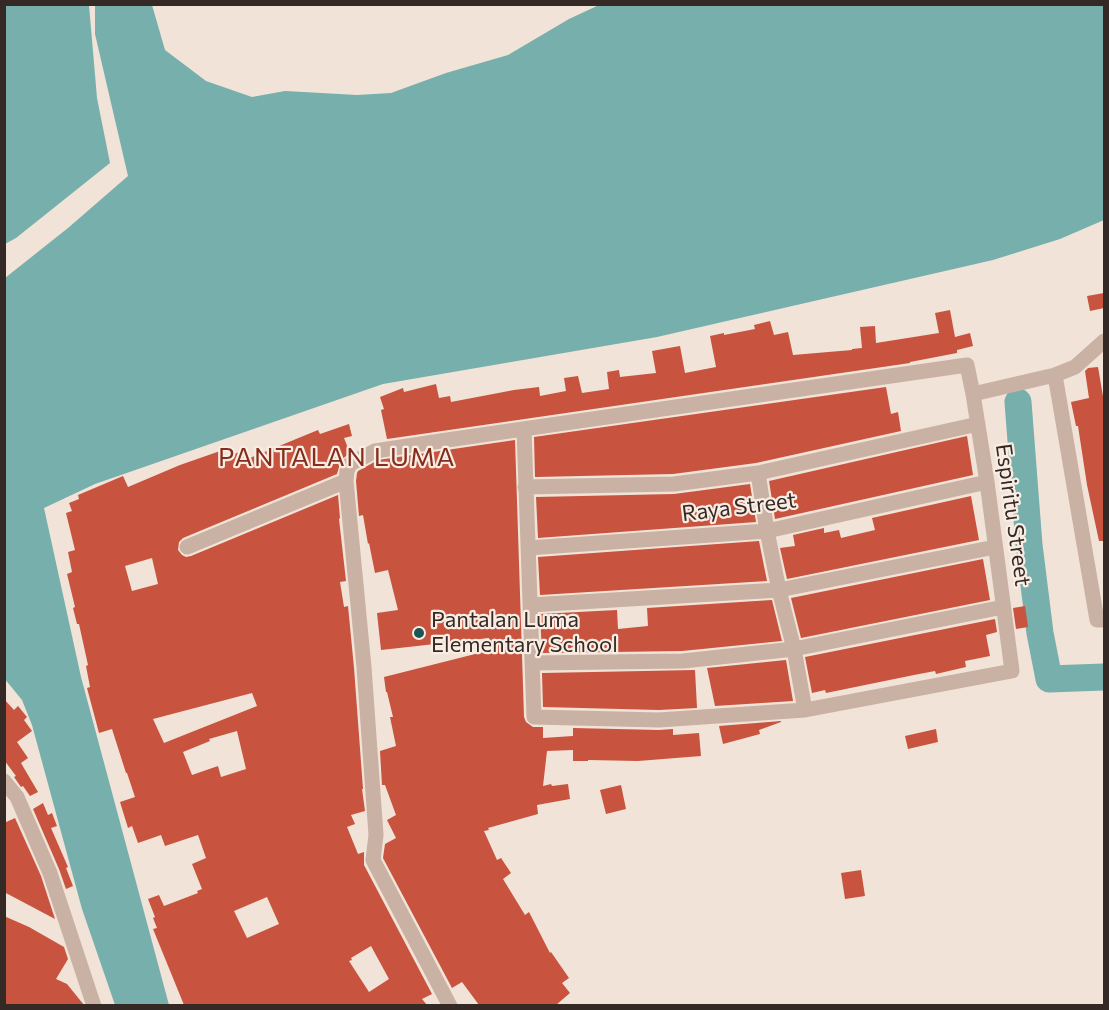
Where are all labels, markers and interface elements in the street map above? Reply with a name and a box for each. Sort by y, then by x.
district label: PANTALAN LUMA [218,441,456,473]
street label: Espiritu Street [990,442,1036,588]
street label: Raya Street [680,487,798,527]
place label: Pantalan Luma Elementary School [431,607,618,658]
marker: Pantalan Luma Elementary School [412,626,426,640]

